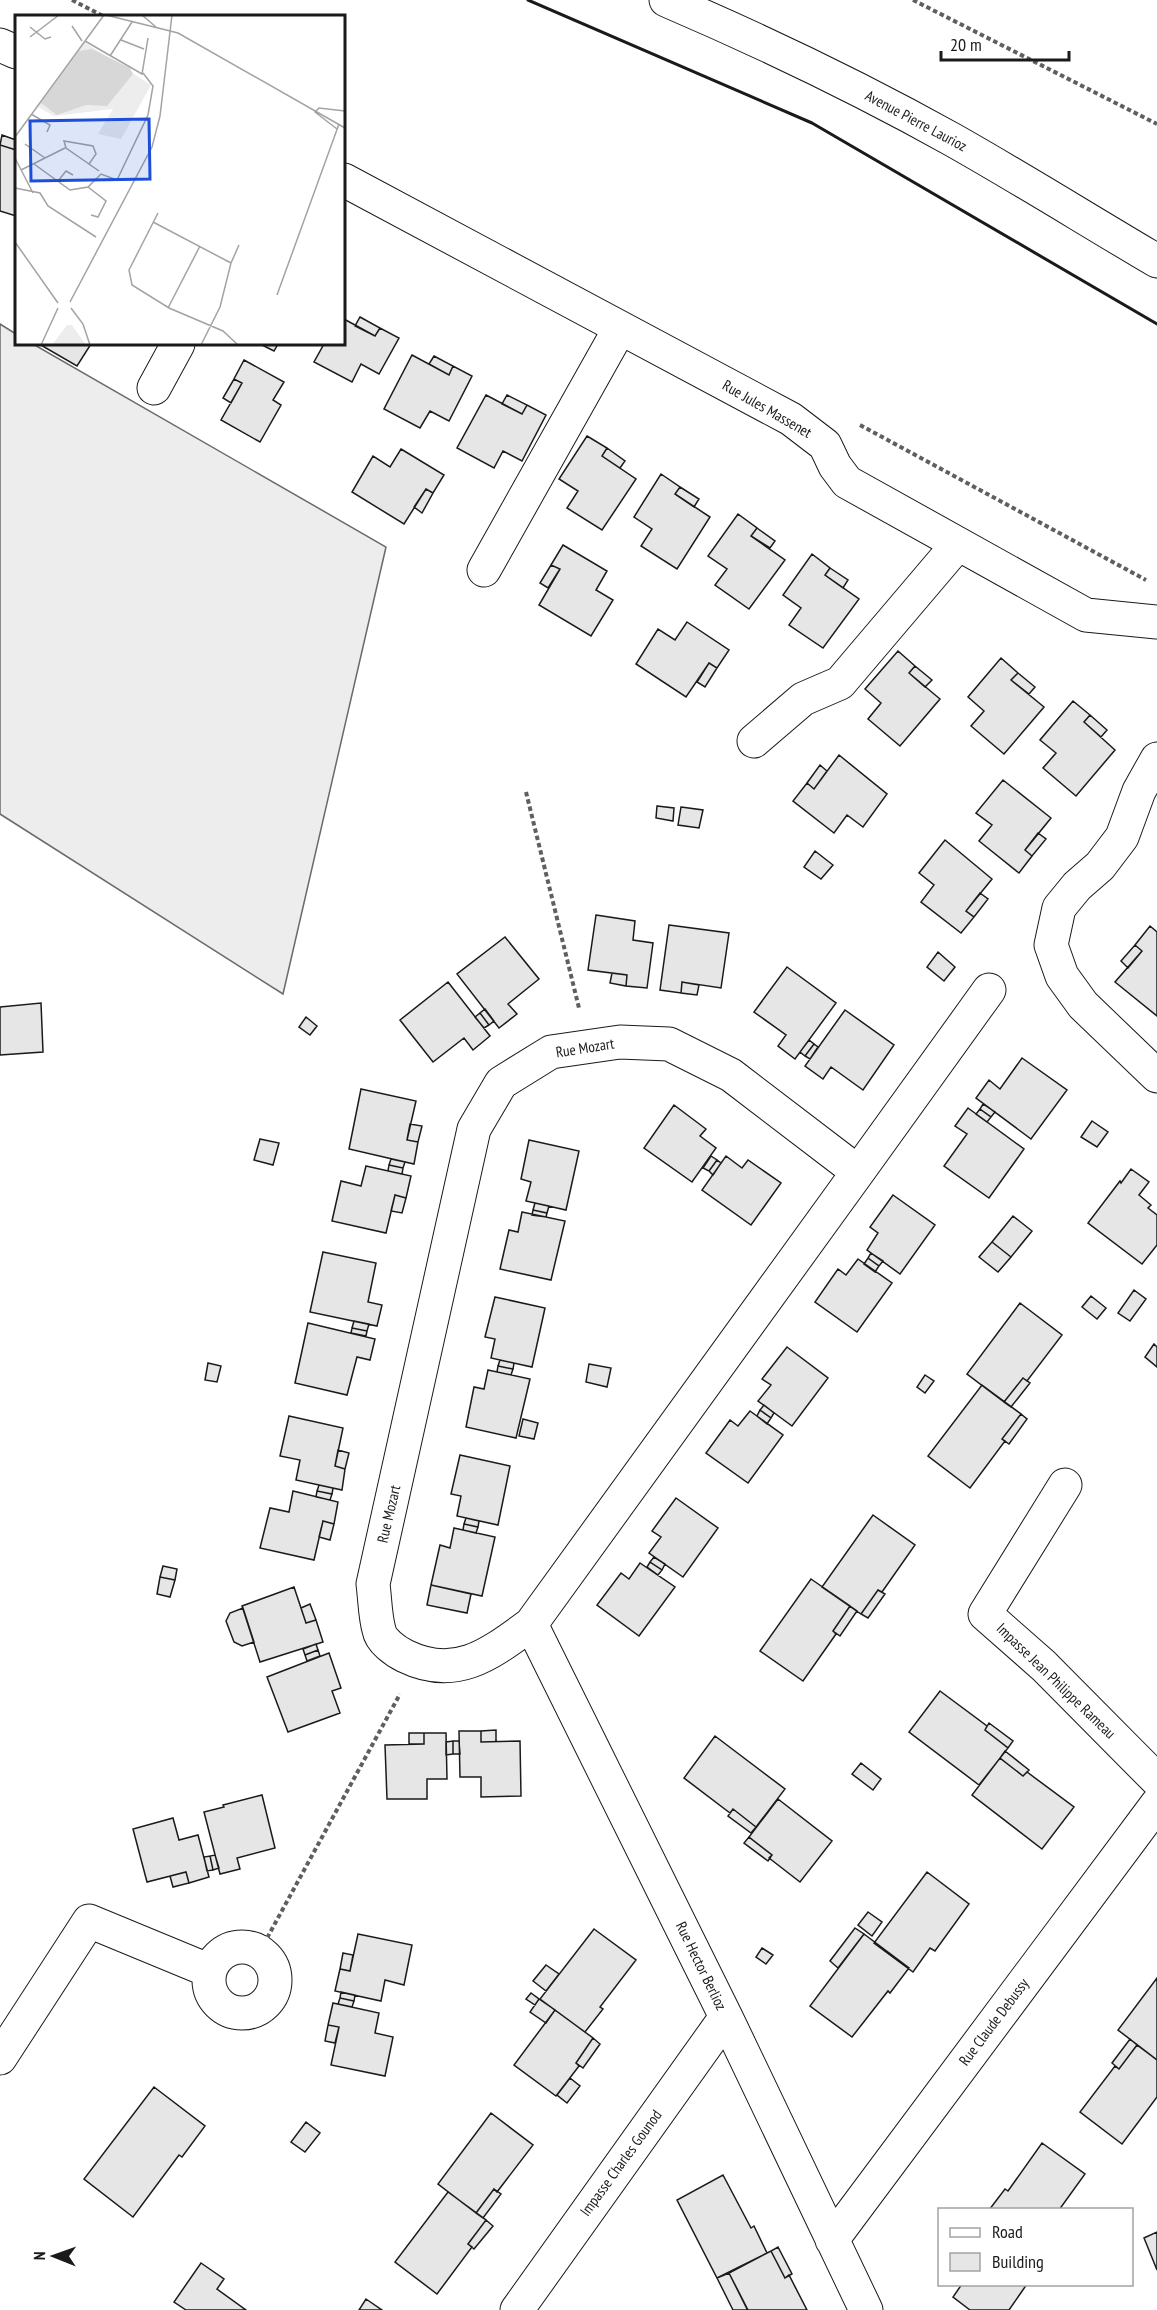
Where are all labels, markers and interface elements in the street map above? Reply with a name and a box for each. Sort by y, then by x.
inset map [15,15,345,345]
scale bar [941,24,1068,62]
text: 20 m [950,33,982,56]
street label: Avenue Pierre Laurioz [862,86,970,155]
street label: Rue Jules Massenet [719,375,815,442]
street label: Rue Mozart [554,1034,616,1061]
street label: Rue Mozart [373,1483,404,1545]
street label: Impasse Jean Philippe Rameau [993,1619,1120,1742]
street label: Rue Hector Berlioz [672,1918,731,2013]
street label: Rue Claude Debussy [955,1974,1033,2069]
street label: Impasse Charles Gounod [576,2106,666,2220]
legend [938,2208,1133,2286]
text: Road [992,2220,1023,2243]
north arrow [24,2226,84,2286]
text: Building [992,2250,1044,2273]
text: N [29,2251,49,2260]

